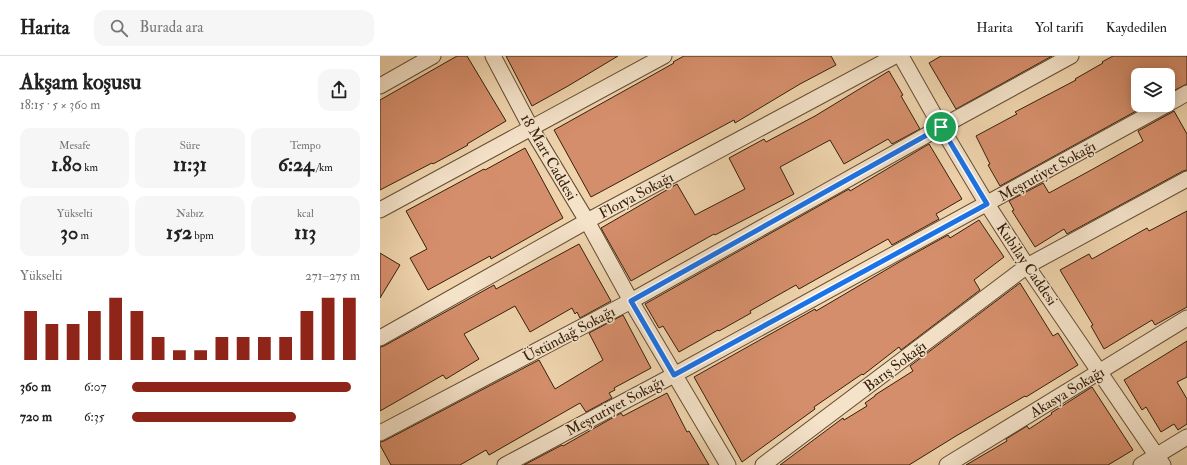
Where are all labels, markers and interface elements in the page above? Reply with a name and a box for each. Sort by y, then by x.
search box [94,10,374,46]
text: Harita [20,16,70,40]
icon: search [108,17,130,39]
text: Burada ara [140,18,203,37]
text: Harita [976,19,1013,36]
text: Yol tarifi [1035,19,1084,36]
text: Kaydedilen [1106,19,1167,36]
text: Akşam koşusu [20,68,141,96]
map controls [1131,68,1175,112]
button: layers [1131,68,1175,112]
button: share [318,69,360,111]
text: 18:15 · 5 × 360 m [20,97,100,113]
street label: 18 Mart Caddesi [516,110,581,204]
pin [924,110,958,144]
icon: arrive [930,116,952,138]
street label: Meşrutiyet Sokağı [995,137,1099,206]
text: Mesafe [59,139,90,152]
text: Süre [180,139,200,152]
text: Tempo [290,139,321,152]
text: 1.80 [51,152,82,177]
text: 11:31 [173,152,207,177]
text: 6:24 [278,152,314,177]
text: km [82,161,98,174]
text: /km [314,161,333,174]
street label: Florya Sokağı [596,168,677,223]
text: Yükselti [57,207,93,220]
text: Nabız [176,207,204,220]
text: kcal [297,207,314,220]
street label: Kubilay Caddesi [992,219,1061,309]
text: 30 [60,220,78,245]
text: 152 [166,220,192,245]
text: 113 [294,220,316,245]
text: m [78,229,89,242]
text: bpm [192,229,214,242]
text: Yükselti [20,268,63,284]
text: 271–275 m [305,268,360,284]
street label: Üstündağ Sokağı [519,301,619,367]
street label: Barış Sokağı [860,337,931,396]
street label: Akasya Sokağı [1026,363,1108,423]
street label: Meşrutiyet Sokağı [563,373,668,440]
text: 360 m [20,379,51,395]
text: 6:07 [84,379,106,395]
text: 720 m [20,409,52,425]
text: 6:35 [84,409,104,425]

